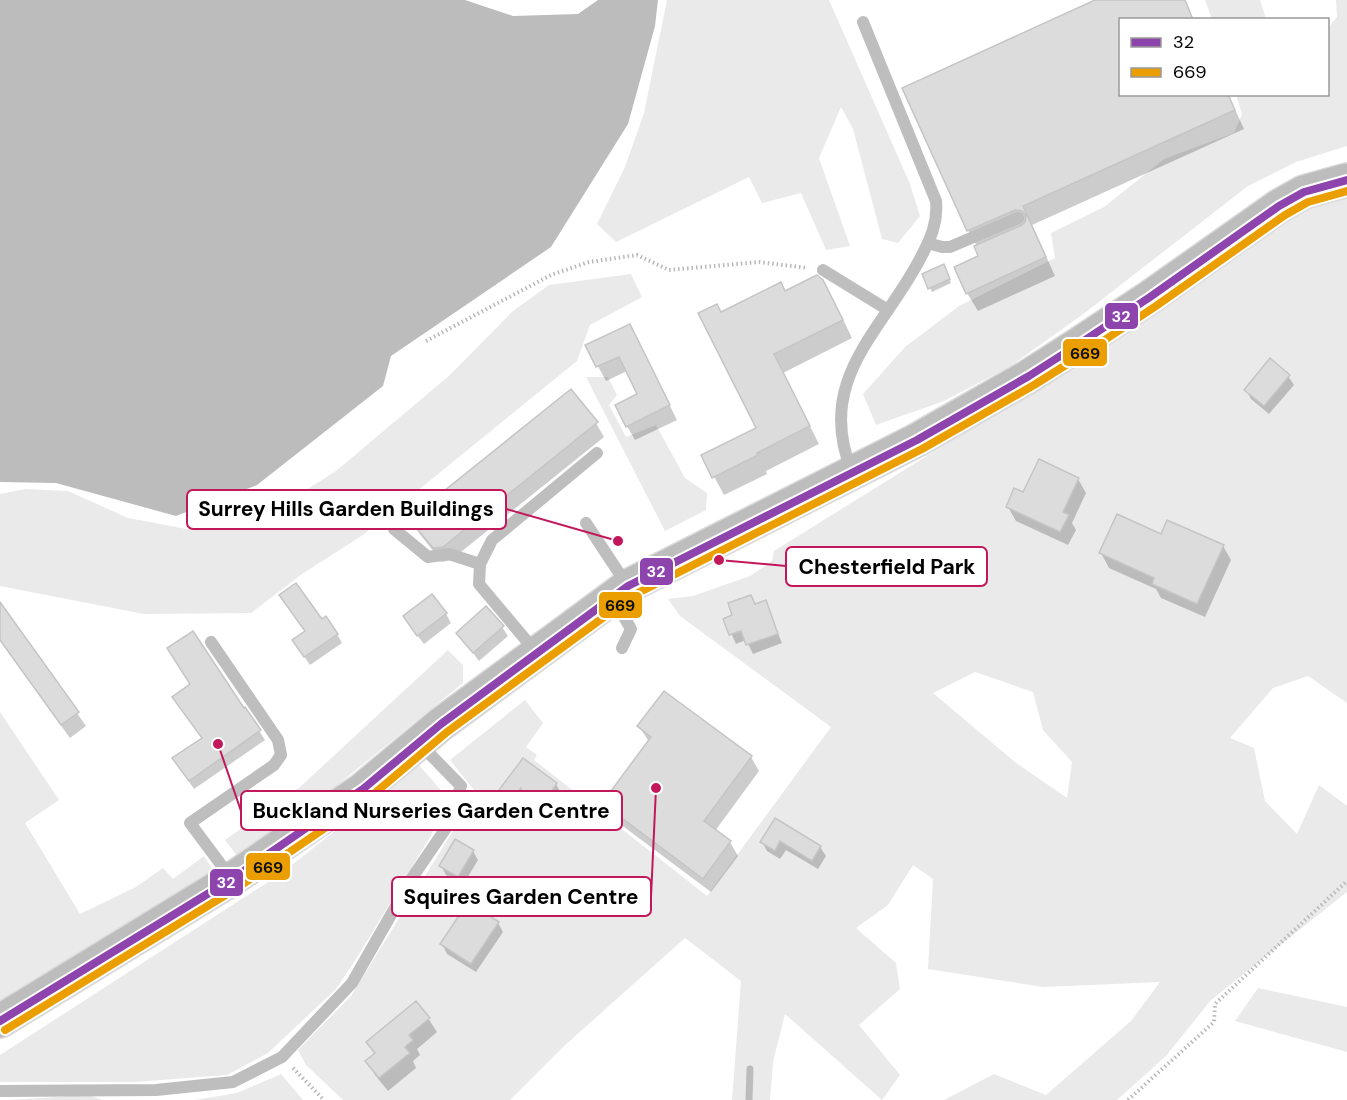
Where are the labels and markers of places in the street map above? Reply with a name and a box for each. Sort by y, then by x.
callout: Surrey Hills Garden Buildings [187,490,506,529]
callout: Chesterfield Park [786,547,987,586]
callout: Buckland Nurseries Garden Centre [241,791,622,830]
callout: Squires Garden Centre [392,877,651,916]

